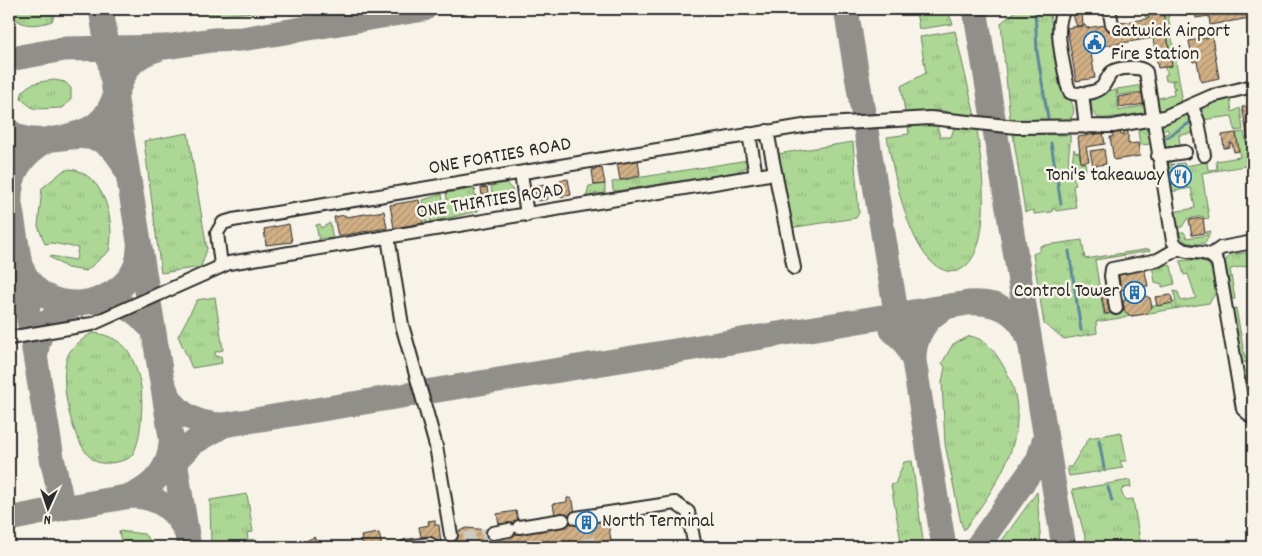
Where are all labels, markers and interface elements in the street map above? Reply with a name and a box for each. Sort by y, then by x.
place label: Gatwick Airport Fire Station [1111,18,1230,69]
public building icon: Gatwick Airport Fire Station [1083,31,1107,55]
street label: ONE FORTIES ROAD [427,131,573,183]
place label: Toni's takeaway [1046,162,1165,190]
restaurant icon: Toni's takeaway [1168,164,1192,188]
street label: ONE THIRTIES ROAD [415,177,565,227]
place label: Control Tower [1014,278,1120,306]
building icon: Control Tower [1123,280,1147,304]
north arrow [22,484,72,534]
place label: North Terminal [602,508,715,536]
text: N [43,509,51,529]
building icon: North Terminal [574,510,598,534]

